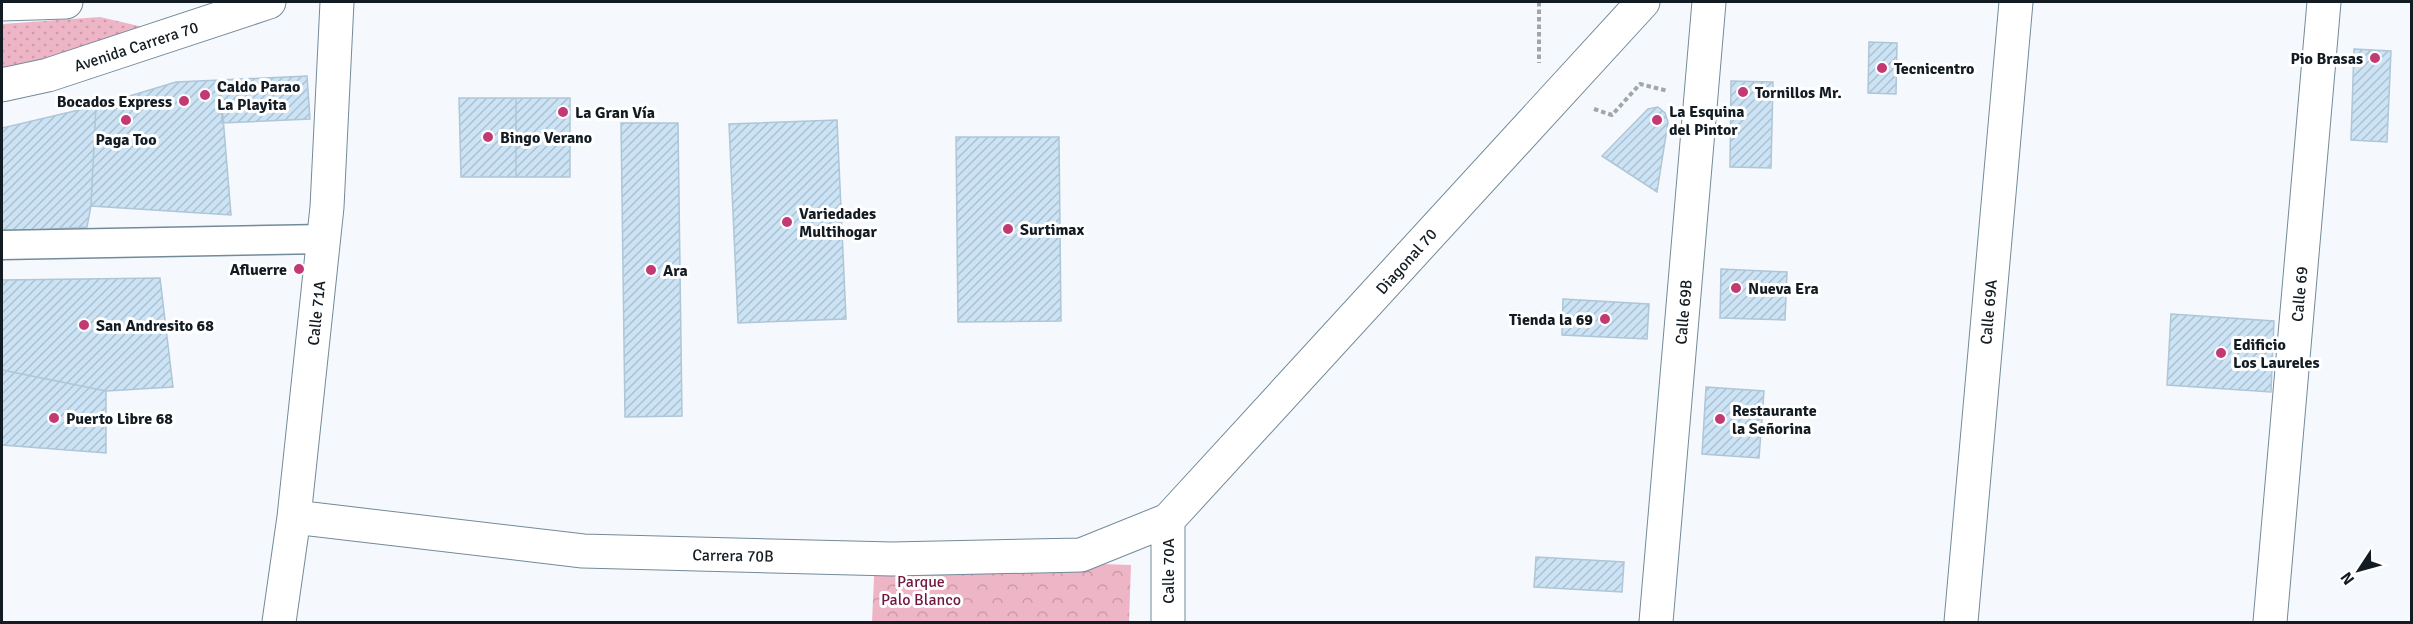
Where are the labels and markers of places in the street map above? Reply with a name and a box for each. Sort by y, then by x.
place label: Pio Brasas [2290,49,2363,69]
marker: Pio Brasas [2368,51,2382,65]
place label: Tecnicentro [1894,59,1974,79]
marker: Tecnicentro [1875,61,1889,75]
place label: Caldo Parao La Playita [217,77,300,115]
place label: Tornillos Mr. [1755,83,1842,103]
marker: Tornillos Mr. [1736,85,1750,99]
marker: Caldo Parao La Playita [198,88,212,102]
place label: Bocados Express [57,92,172,112]
marker: Bocados Express [177,94,191,108]
place label: La Esquina del Pintor [1669,102,1744,140]
place label: La Gran Vía [575,103,655,123]
marker: La Gran Vía [556,105,570,119]
marker: Paga Too [119,113,133,127]
marker: La Esquina del Pintor [1650,113,1664,127]
place label: Bingo Verano [500,128,592,148]
place label: Paga Too [95,130,157,150]
marker: Bingo Verano [481,130,495,144]
place label: Variedades Multihogar [799,204,878,242]
marker: Variedades Multihogar [780,215,794,229]
place label: Surtimax [1020,220,1085,240]
marker: Surtimax [1001,222,1015,236]
place label: Afluerre [230,260,287,280]
place label: Ara [663,261,688,281]
marker: Afluerre [292,262,306,276]
marker: Ara [644,263,658,277]
place label: Nueva Era [1748,279,1819,299]
marker: Nueva Era [1729,281,1743,295]
place label: Tienda la 69 [1509,310,1593,330]
marker: Tienda la 69 [1598,312,1612,326]
place label: San Andresito 68 [96,316,214,336]
marker: San Andresito 68 [77,318,91,332]
place label: Edificio Los Laureles [2233,335,2319,373]
marker: Edificio Los Laureles [2214,346,2228,360]
place label: Restaurante la Señorina [1732,401,1817,439]
place label: Puerto Libre 68 [66,409,173,429]
marker: Puerto Libre 68 [47,411,61,425]
marker: Restaurante la Señorina [1713,412,1727,426]

